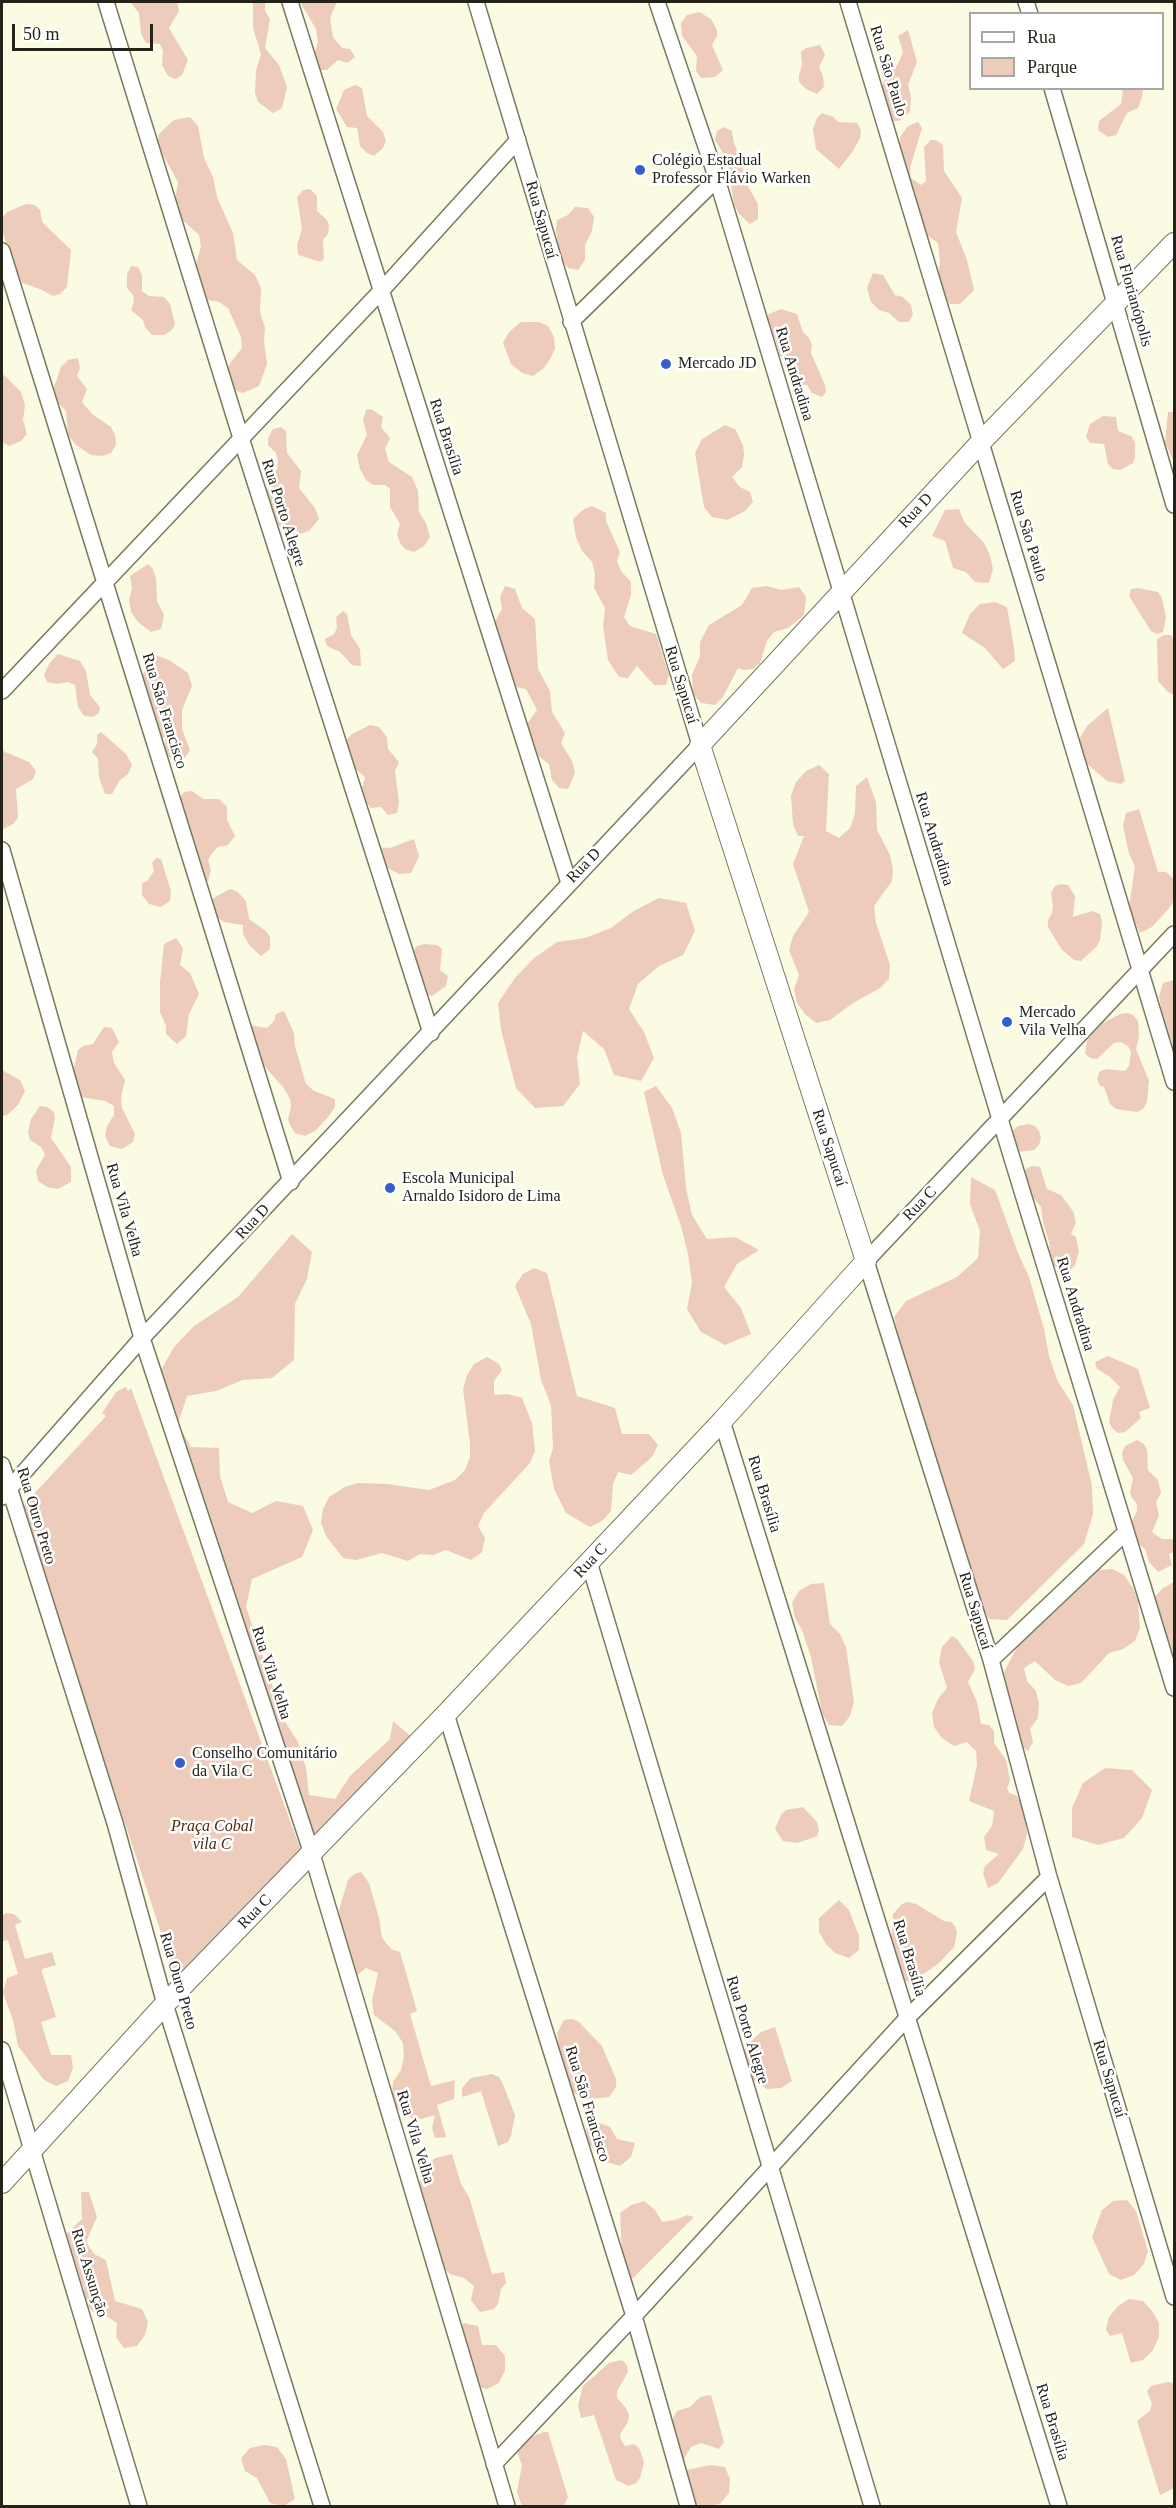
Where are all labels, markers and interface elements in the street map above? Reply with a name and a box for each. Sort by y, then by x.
scale bar [15,12,156,50]
legend [969,12,1164,90]
street label: Rua São Paulo [865,23,911,119]
text: 50 m [23,24,60,44]
text: Rua [1027,27,1056,47]
text: Parque [1027,57,1077,77]
place label: Colégio Estadual Professor Flávio Warken [652,151,811,189]
marker: Colégio Estadual Professor Flávio Warken [633,163,647,177]
street label: Rua Sapucaí [521,179,561,261]
street label: Rua Florianópolis [1106,233,1156,349]
street label: Rua Andradina [771,325,817,423]
place label: Mercado JD [678,354,757,374]
marker: Mercado JD [659,357,673,371]
street label: Rua Brasília [425,396,467,478]
street label: Rua Porto Alegre [257,457,309,569]
street label: Rua São Paulo [1005,488,1051,584]
street label: Rua D [895,489,937,533]
street label: Rua Sapucaí [660,644,702,726]
street label: Rua São Francisco [137,651,191,771]
street label: Rua Andradina [911,790,957,888]
street label: Rua D [563,844,605,888]
place label: Mercado Vila Velha [1019,1003,1086,1041]
marker: Mercado Vila Velha [1000,1015,1014,1029]
street label: Rua Sapucaí [807,1107,851,1189]
street label: Rua Vila Velha [101,1161,147,1259]
place label: Escola Municipal Arnaldo Isidoro de Lima [402,1169,561,1207]
marker: Escola Municipal Arnaldo Isidoro de Lima [383,1181,397,1195]
street label: Rua C [899,1183,941,1225]
street label: Rua D [232,1200,274,1244]
street label: Rua Andradina [1052,1255,1098,1353]
street label: Rua Brasília [743,1453,785,1535]
street label: Rua Ouro Preto [12,1465,60,1567]
street label: Rua C [570,1540,612,1582]
street label: Rua Sapucaí [954,1570,996,1652]
street label: Rua Vila Velha [247,1624,295,1722]
place label: Conselho Comunitário da Vila C [192,1744,337,1782]
marker: Conselho Comunitário da Vila C [173,1756,187,1770]
park label: Praça Cobal vila C [171,1817,253,1855]
street label: Rua C [234,1891,276,1933]
street label: Rua Brasília [888,1917,930,1999]
street label: Rua Ouro Preto [155,1930,201,2032]
street label: Rua Porto Alegre [721,1974,773,2086]
street label: Rua Sapucaí [1088,2038,1130,2120]
street label: Rua São Francisco [560,2044,614,2164]
street label: Rua Vila Velha [392,2088,438,2186]
street label: Rua Assunção [66,2226,112,2320]
street label: Rua Brasília [1031,2381,1073,2463]

